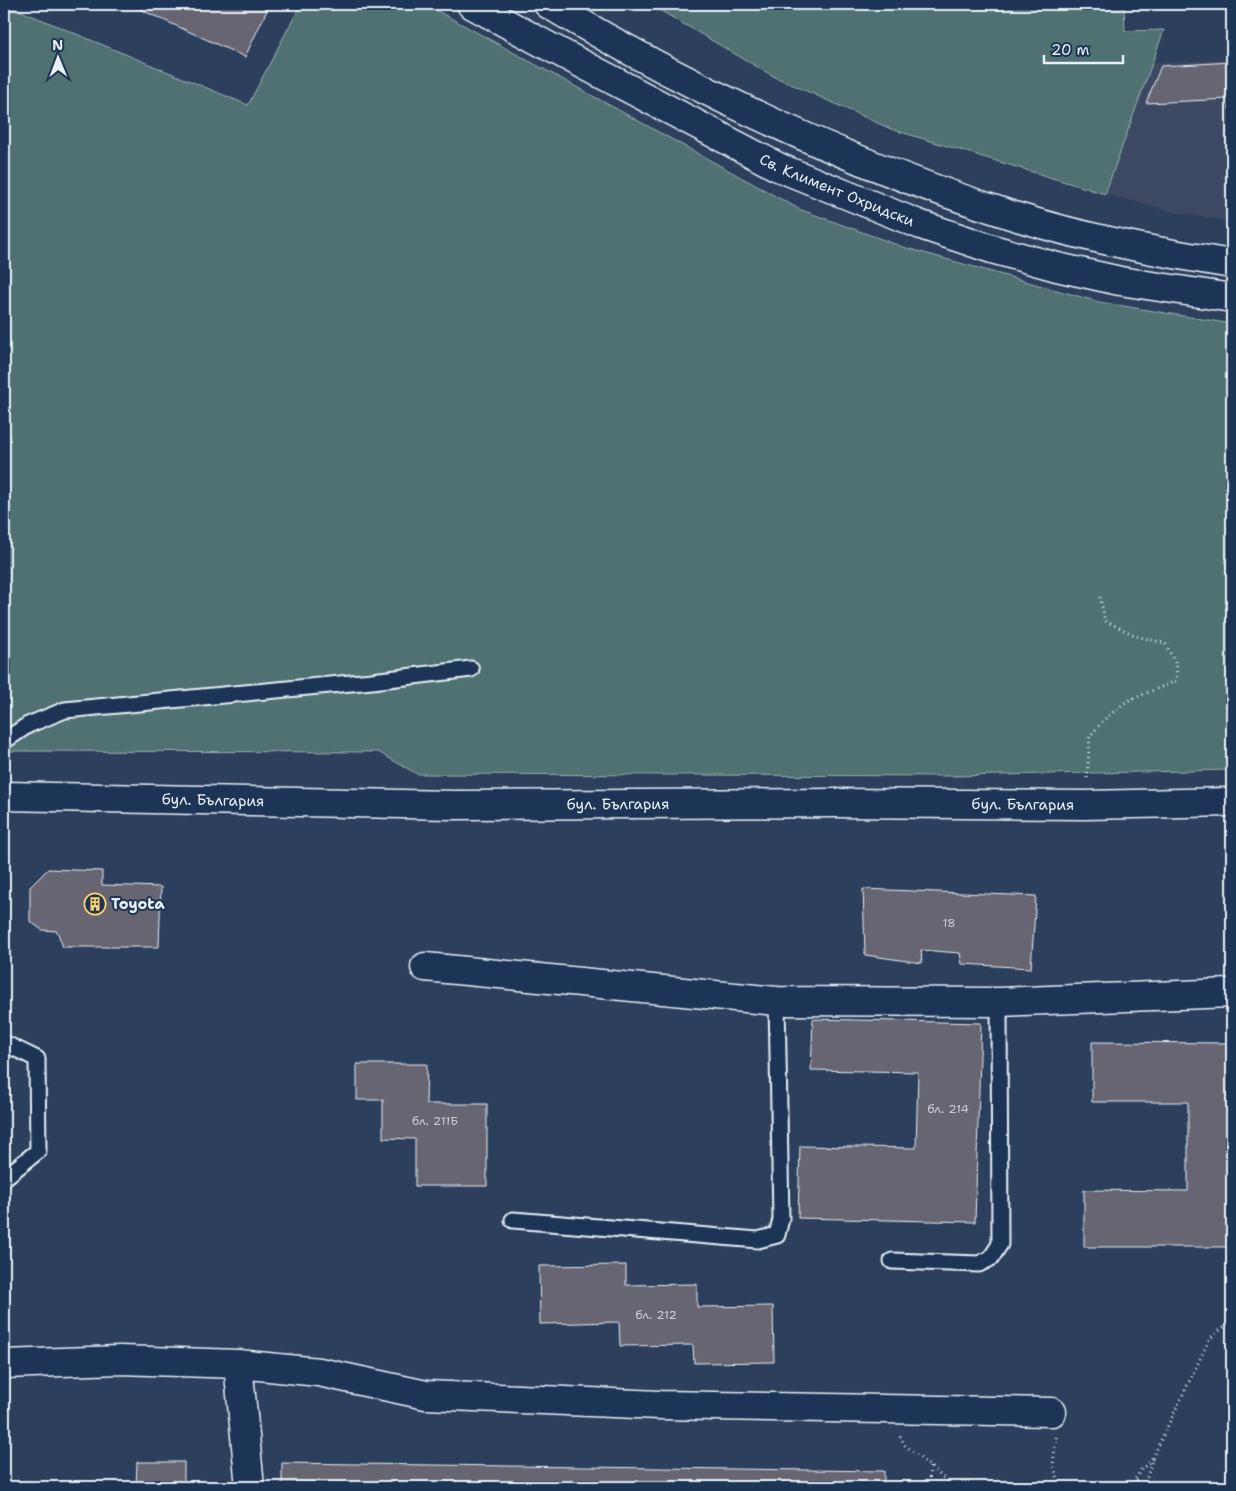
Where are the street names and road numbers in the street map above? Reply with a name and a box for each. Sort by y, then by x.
street label: Св. Климент Охридски [756,149,918,231]
street label: бул. България [161,789,265,811]
street label: бул. България [566,794,669,814]
street label: бул. България [971,794,1074,815]

